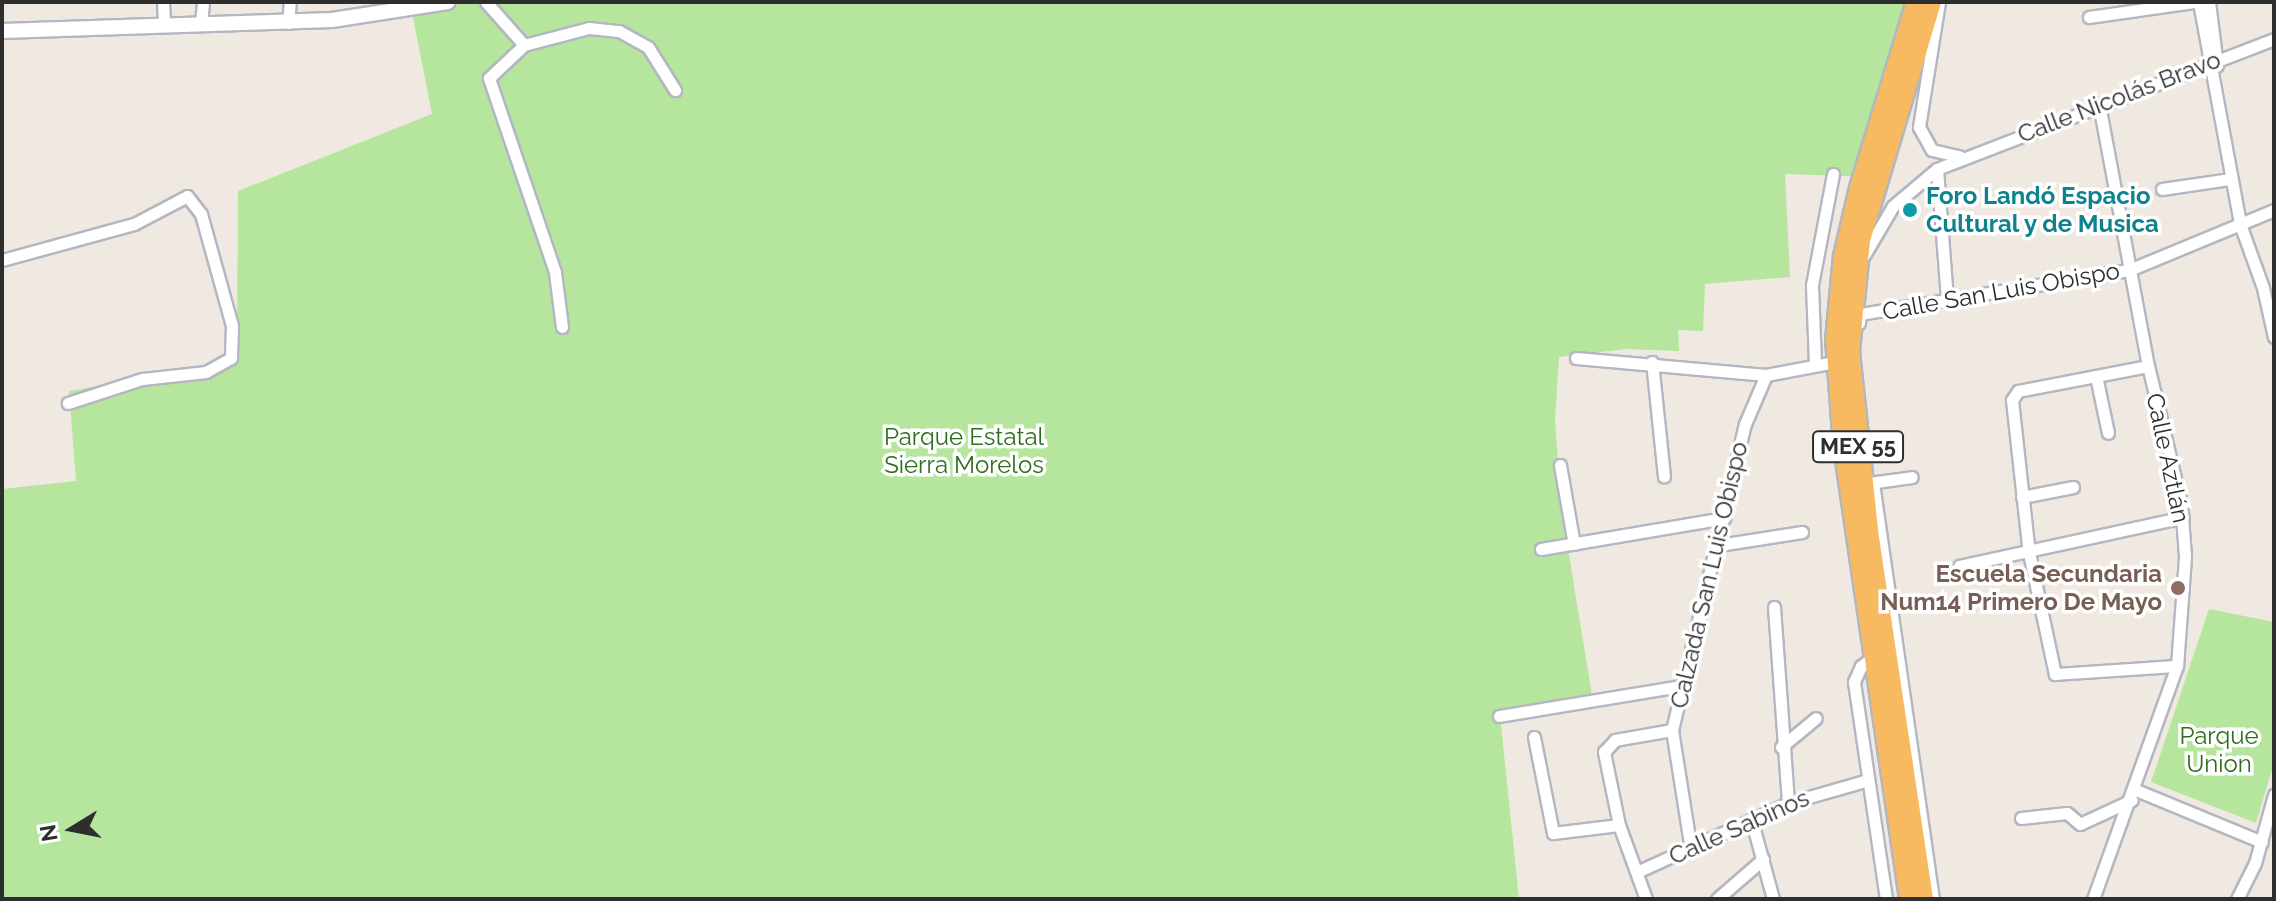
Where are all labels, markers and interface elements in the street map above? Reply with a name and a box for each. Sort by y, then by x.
street label: Calle Nicolás Bravo [2014,45,2224,149]
place label: Foro Landó Espacio Cultural y de Musica [1926,182,2161,238]
marker: Foro Landó Espacio Cultural y de Musica [1901,201,1919,219]
street label: Calle San Luis Obispo [1880,256,2122,326]
street label: Calle Aztlán [2140,390,2196,526]
park label: Parque Estatal Sierra Morelos [884,423,1044,479]
road number: MEX 55 [1810,429,1906,465]
street label: Calzada San Luis Obispo [1664,439,1754,711]
place label: Escuela Secundaria Num14 Primero De Mayo [1880,560,2162,616]
marker: Escuela Secundaria Num14 Primero De Mayo [2169,579,2187,597]
park label: Parque Union [2179,722,2259,778]
street label: Calle Sabinos [1664,783,1814,871]
north arrow [32,789,112,869]
text: N [34,823,63,844]

